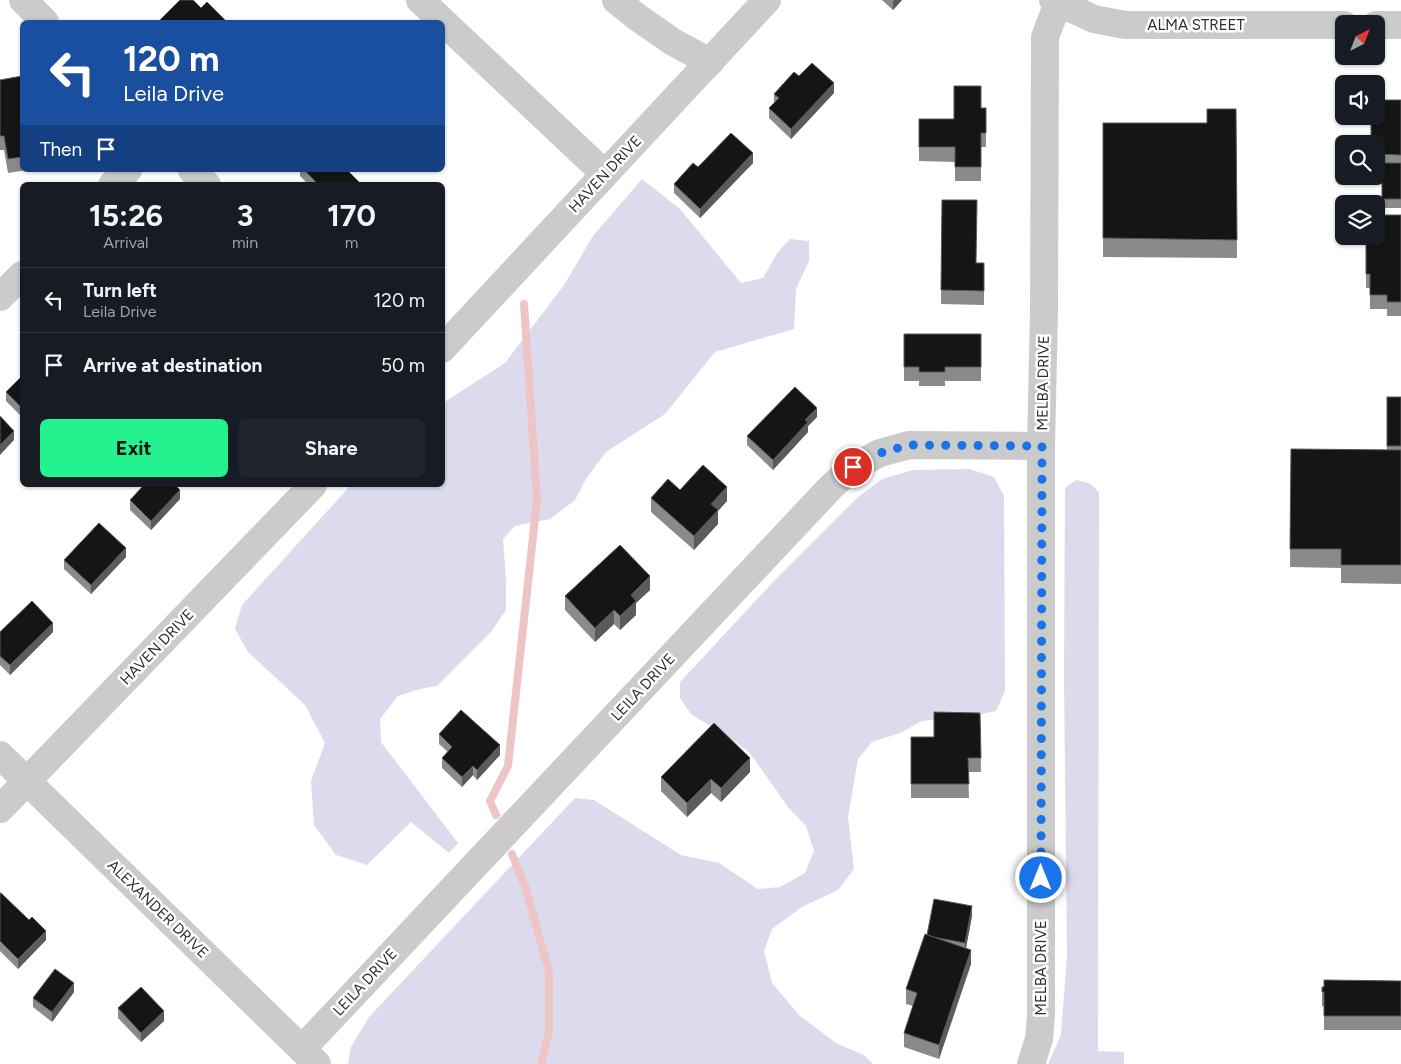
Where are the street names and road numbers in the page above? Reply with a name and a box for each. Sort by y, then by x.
street label: ALMA STREET [1147,16,1245,34]
street label: HAVEN DRIVE [565,132,645,216]
street label: MELBA DRIVE [1033,335,1053,431]
street label: HAVEN DRIVE [116,605,198,689]
street label: LEILA DRIVE [607,650,679,724]
street label: ALEXANDER DRIVE [104,856,212,962]
street label: MELBA DRIVE [1032,920,1050,1016]
street label: LEILA DRIVE [329,945,401,1019]

